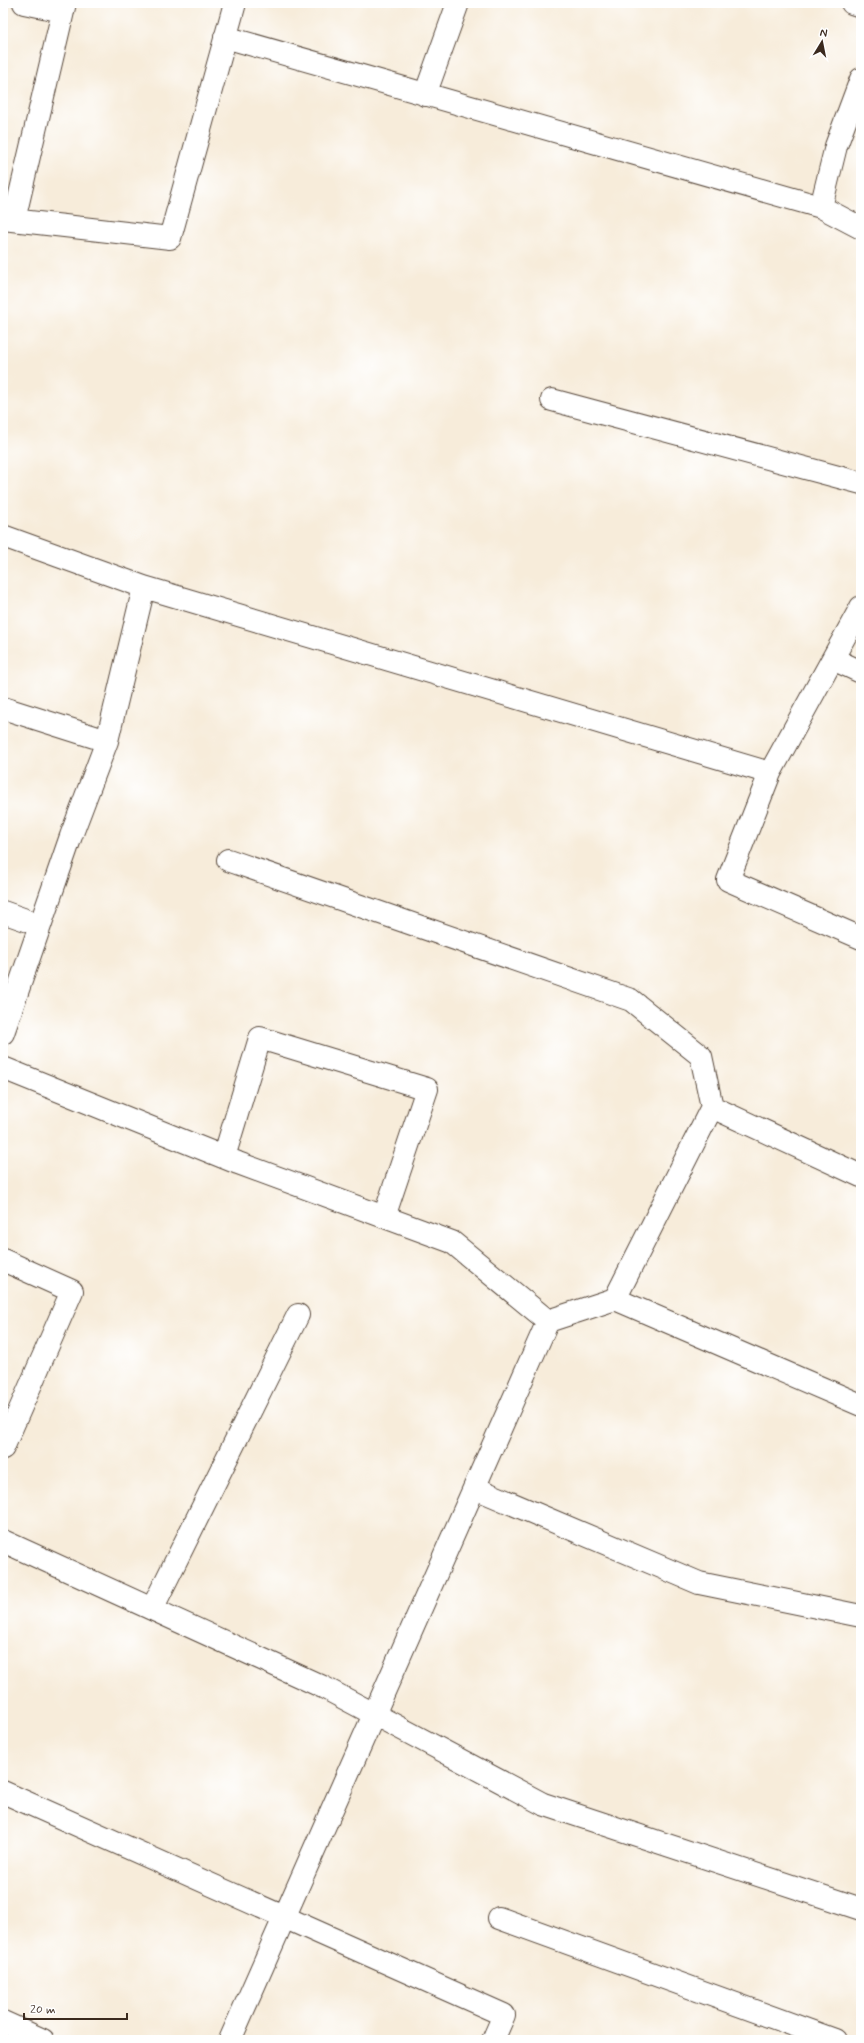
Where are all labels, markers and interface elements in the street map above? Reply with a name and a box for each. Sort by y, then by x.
north arrow [802,22,842,62]
text: N [819,26,828,41]
scale bar [24,1995,127,2021]
text: 20 m [30,2002,56,2018]

